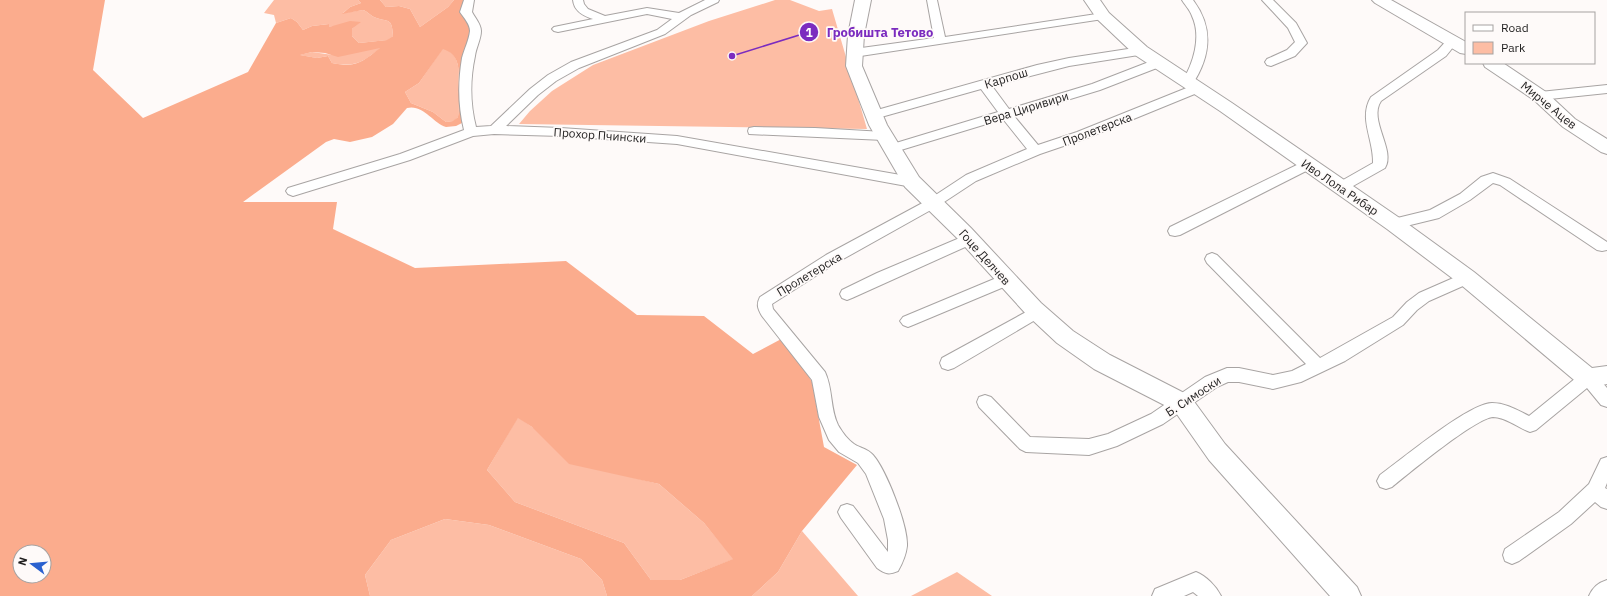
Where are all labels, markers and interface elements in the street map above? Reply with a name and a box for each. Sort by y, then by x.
legend [1465,12,1595,64]
callout: Гробишта Тетово [799,20,941,45]
text: Road [1501,20,1529,35]
text: Гробишта Тетово [827,24,933,41]
text: 1 [805,25,813,40]
text: Park [1501,40,1526,55]
street label: Карпош [983,64,1029,92]
street label: Мирче Ацев [1518,78,1580,132]
street label: Вера Циривири [982,88,1070,128]
street label: Пролетерска [1060,109,1134,149]
street label: Прохор Пчински [553,124,647,146]
street label: Иво Лола Рибар [1298,156,1382,218]
street label: Гоце Делчев [956,226,1014,288]
street label: Пролетерска [774,248,845,299]
street label: Б. Симоски [1163,373,1223,419]
north arrow [12,544,52,584]
text: N [15,555,30,567]

